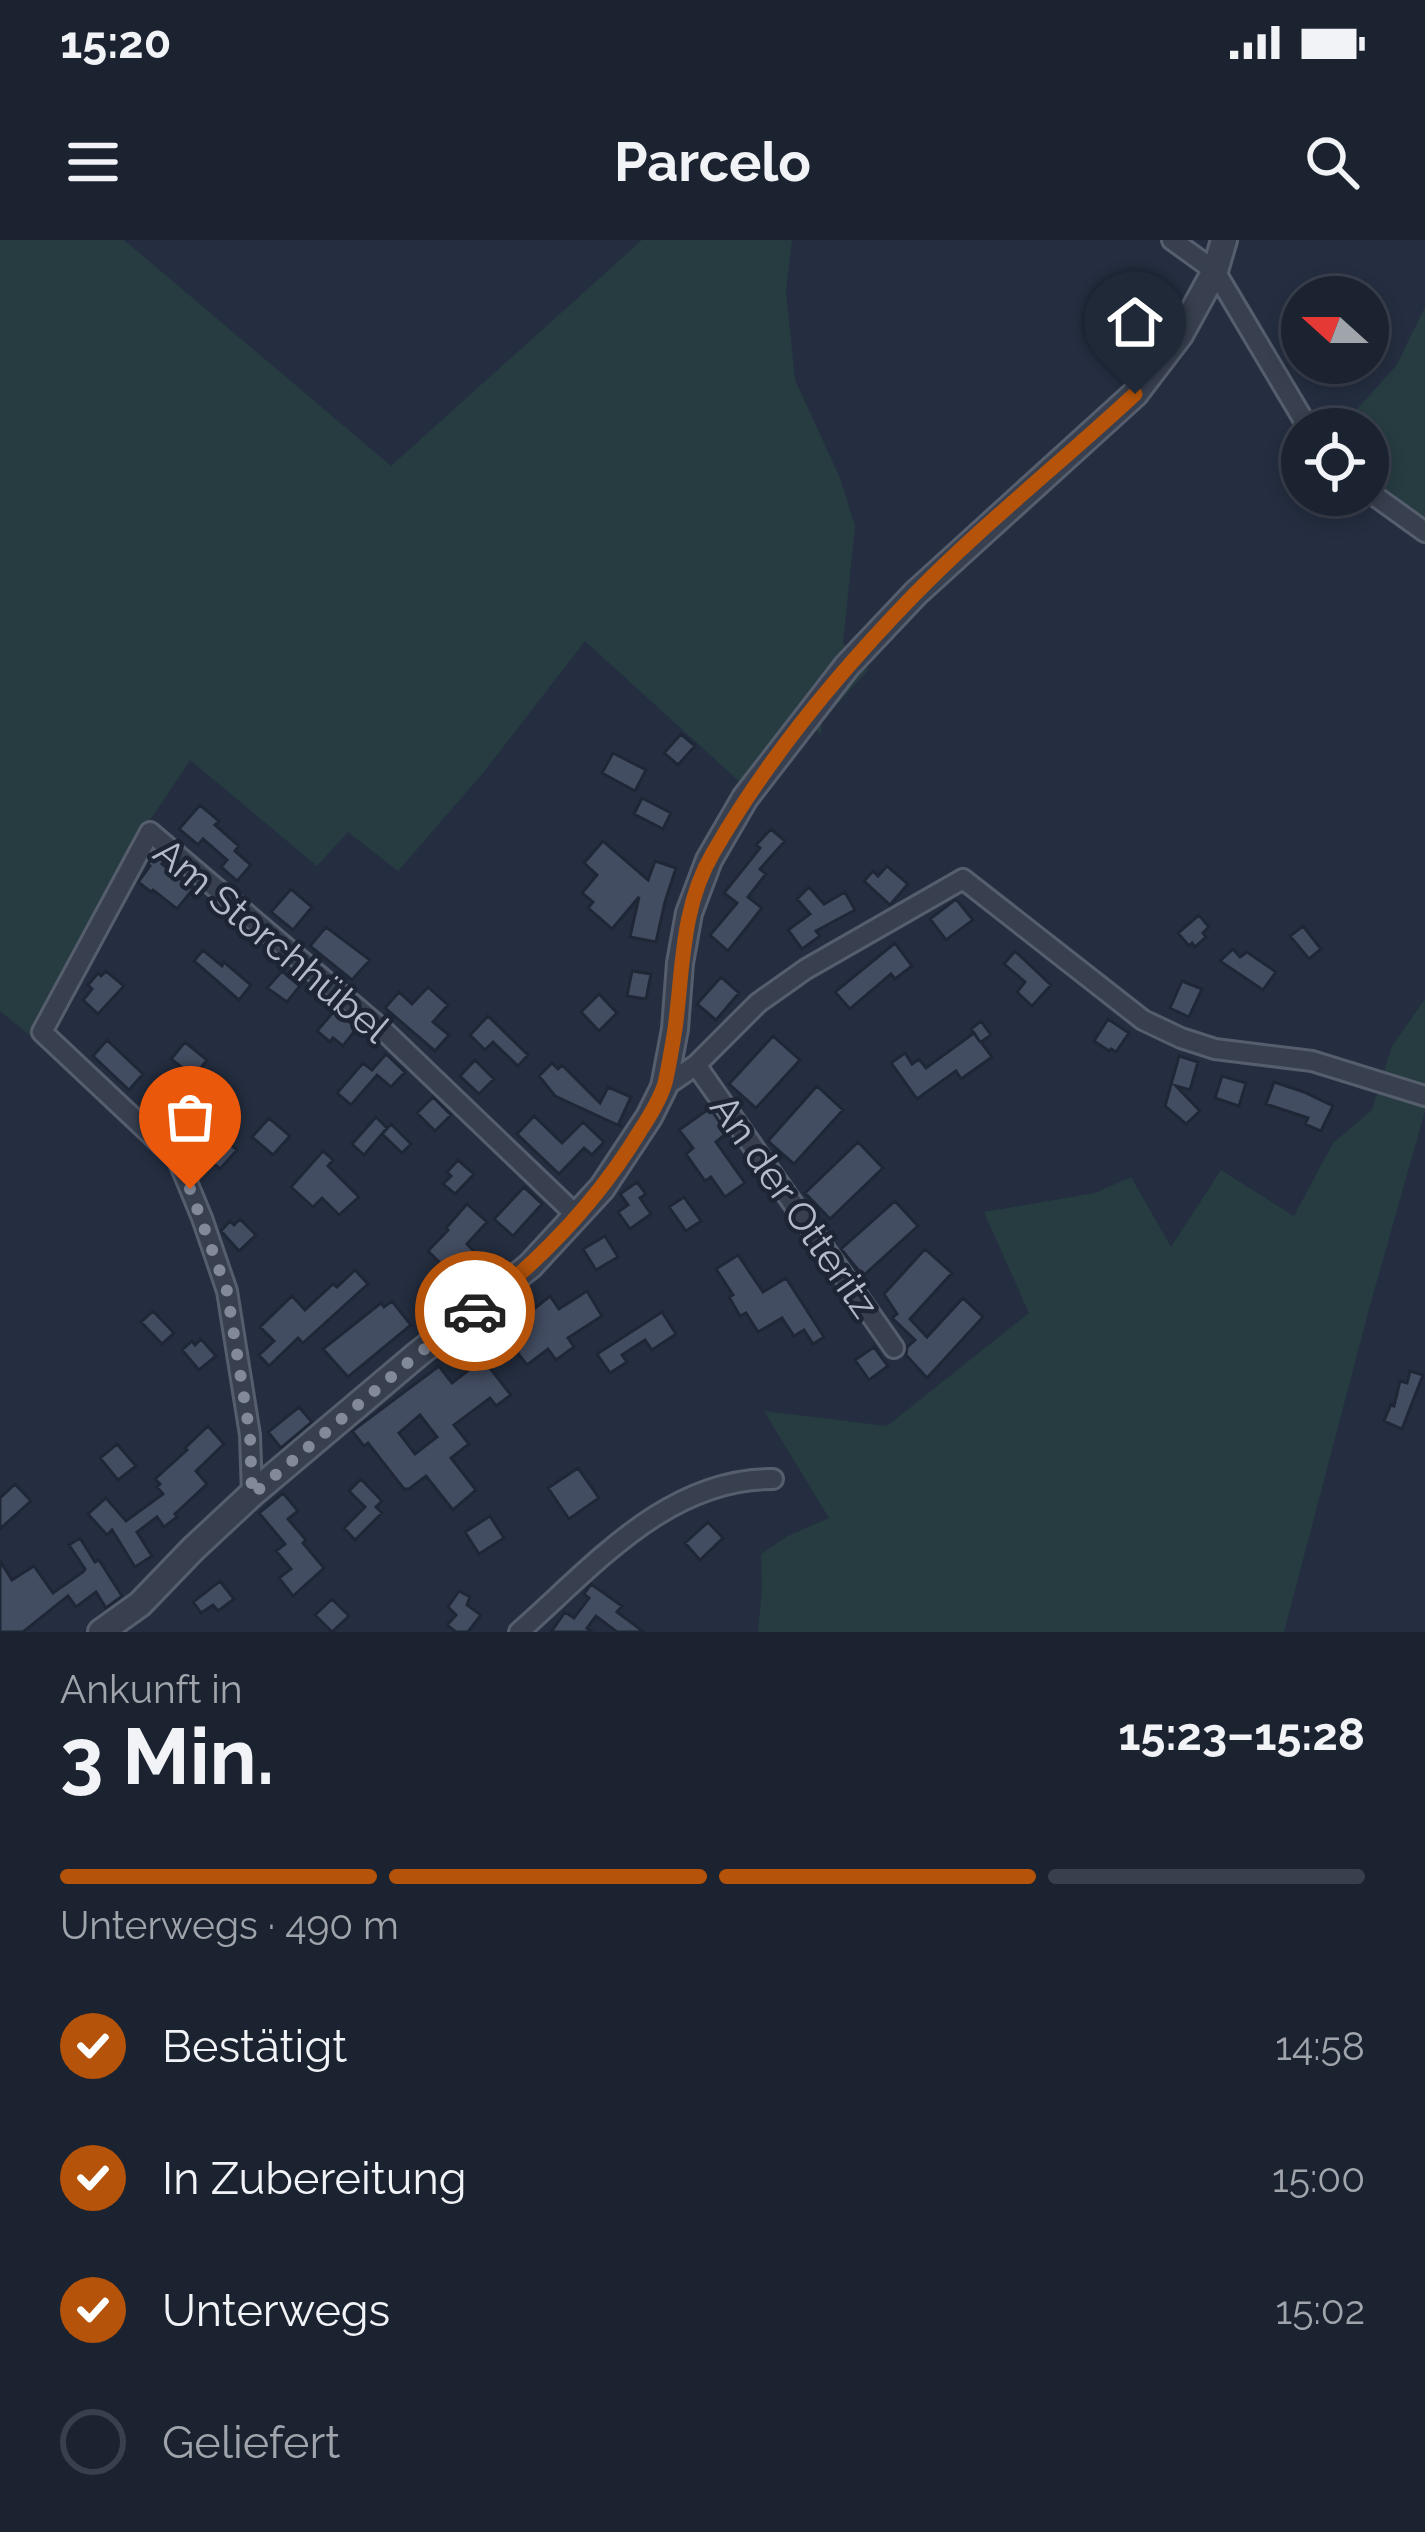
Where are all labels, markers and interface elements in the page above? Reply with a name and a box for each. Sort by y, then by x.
text: 15:20 [60,16,171,69]
icon: menu [60,129,126,195]
icon: search [1299,129,1365,195]
text: Parcelo [614,130,811,194]
pin [1084,271,1186,394]
north arrow [1281,276,1389,384]
map controls [1281,276,1389,516]
icon: home [1102,289,1168,355]
button: locate [1281,408,1389,516]
street label: Am Storchhübel [145,829,399,1052]
pin [139,1066,241,1189]
icon: bag [157,1084,223,1150]
street label: An der Otteritz [701,1086,889,1326]
courier [415,1251,535,1371]
icon: car [442,1278,508,1344]
text: Ankunft in [60,1666,243,1712]
text: 15:23–15:28 [1118,1708,1365,1761]
text: 3 Min. [60,1711,274,1802]
text: Unterwegs · 490 m [60,1902,399,1948]
icon: check [60,2013,126,2079]
text: Bestätigt [162,2020,347,2073]
text: 14:58 [1275,2023,1365,2069]
icon: check [60,2145,126,2211]
text: In Zubereitung [162,2152,467,2205]
text: 15:00 [1272,2155,1365,2201]
icon: check [60,2277,126,2343]
text: Unterwegs [162,2284,390,2337]
text: 15:02 [1276,2287,1365,2333]
text: Geliefert [162,2416,340,2469]

